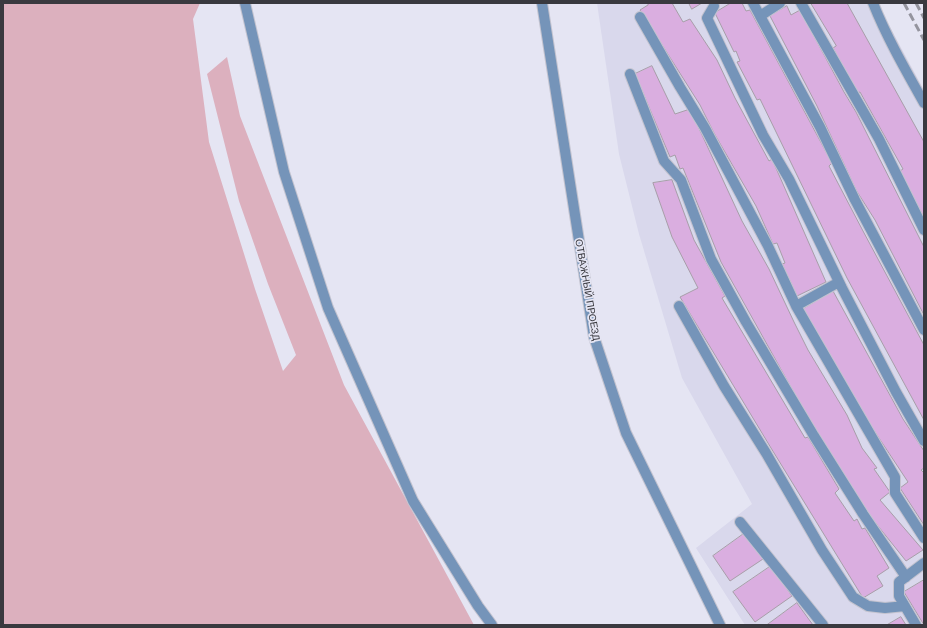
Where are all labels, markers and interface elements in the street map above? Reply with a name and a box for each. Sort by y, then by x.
street label: ОТВАЖНЫЙ ПРОЕЗД [572,238,602,342]

